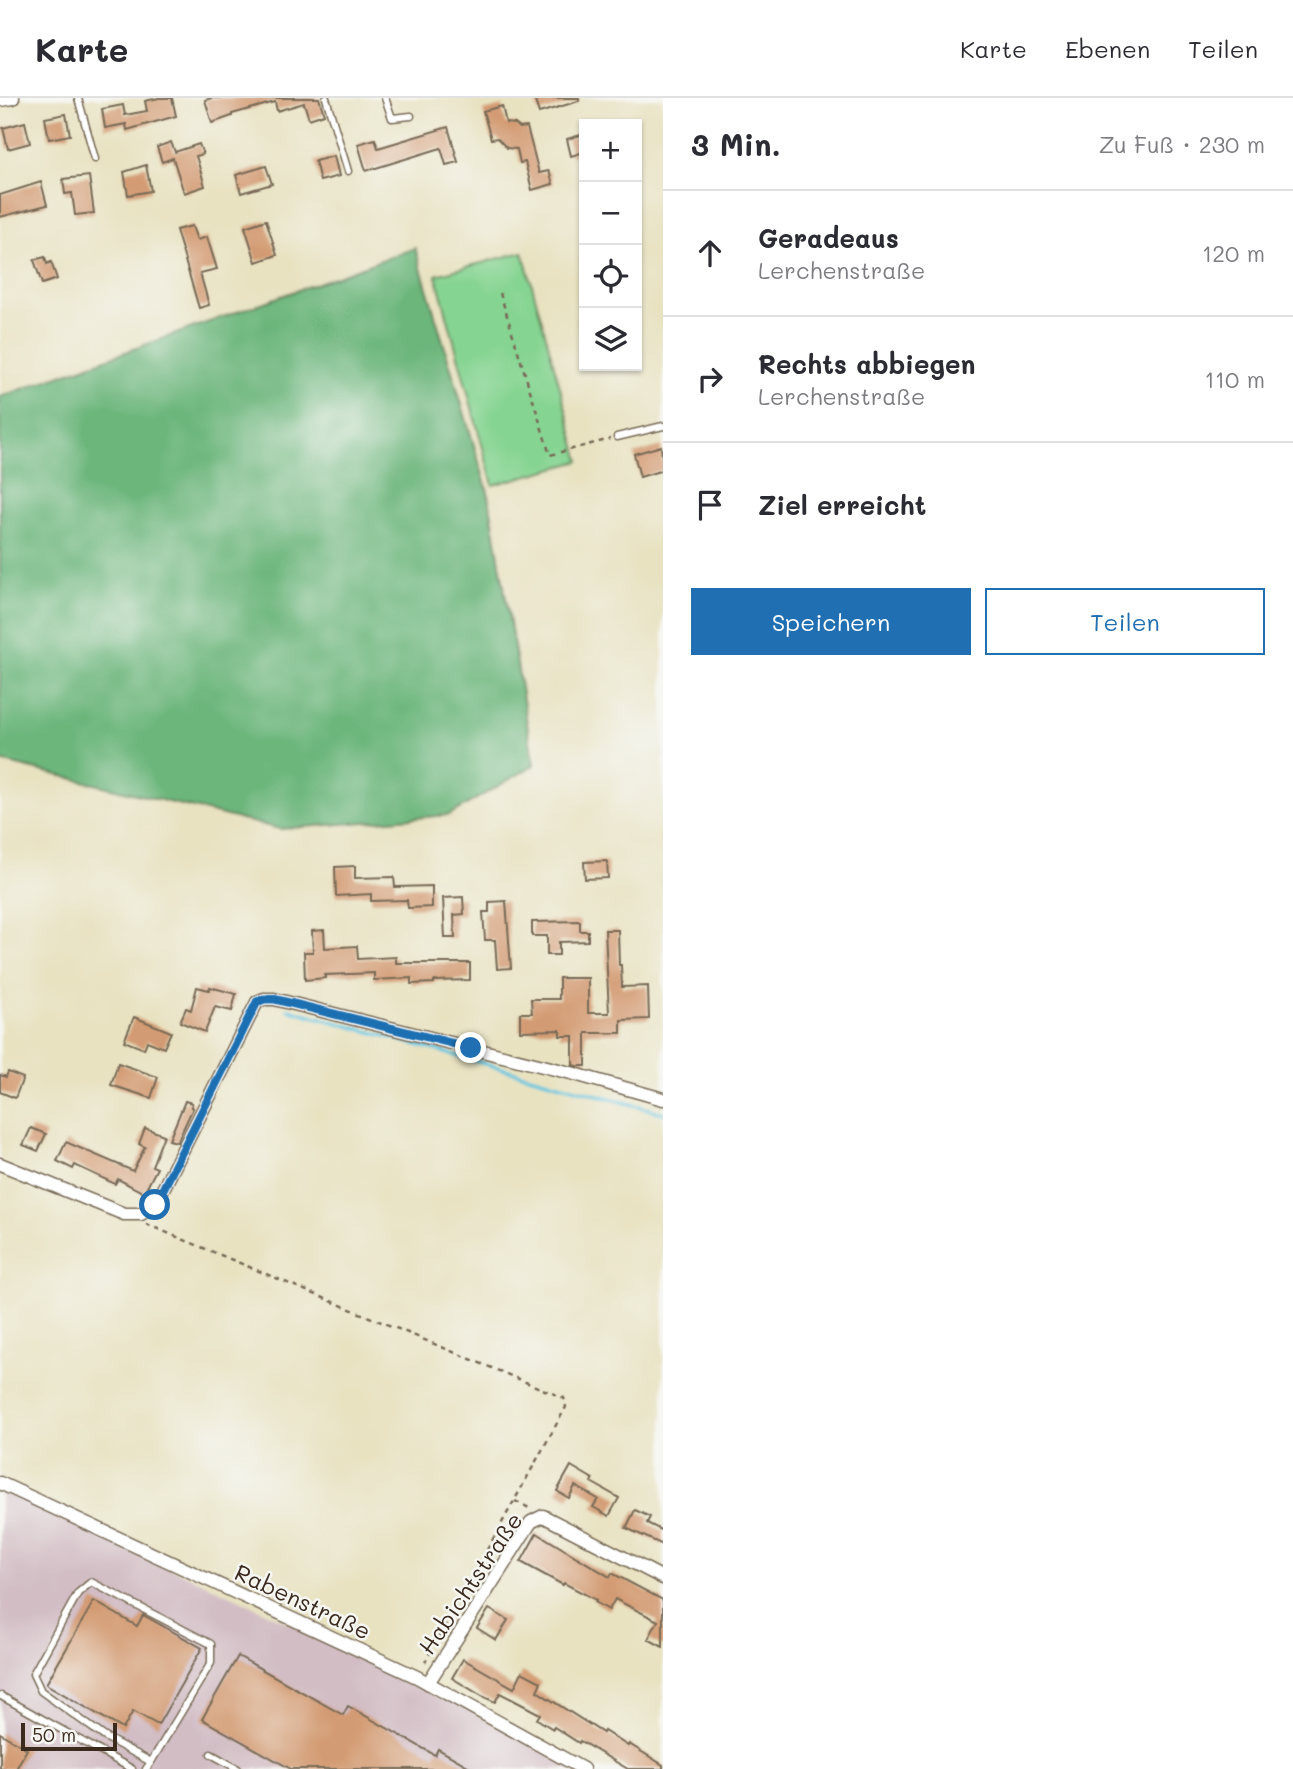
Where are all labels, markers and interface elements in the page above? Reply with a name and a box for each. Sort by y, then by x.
text: Karte [35,27,129,70]
text: Karte [960,33,1027,64]
text: Ebenen [1065,33,1150,64]
text: Teilen [1188,33,1258,64]
map controls [579,119,642,371]
button: + [579,119,642,182]
text: 3 Min. [691,124,781,164]
text: Zu Fuß · 230 m [1099,129,1265,159]
button: − [579,182,642,245]
text: Geradeaus [758,221,899,255]
icon: ahead [691,234,729,272]
text: 120 m [1202,238,1265,268]
button: locate [579,245,642,308]
text: Lerchenstraße [758,255,925,285]
button: layers [579,308,642,371]
text: Rechts abbiegen [758,347,975,381]
icon: right [691,360,729,398]
text: 110 m [1205,364,1265,394]
text: Lerchenstraße [758,381,925,411]
icon: arrive [691,486,729,524]
text: Ziel erreicht [758,488,926,522]
button: Speichern [691,588,971,655]
button: Teilen [985,588,1265,655]
route end [455,1032,486,1063]
route start [139,1189,170,1220]
street label: Habichtstraße [411,1506,529,1660]
street label: Rabenstraße [230,1556,376,1646]
scale bar [21,1720,117,1752]
text: 50 m [32,1722,76,1747]

